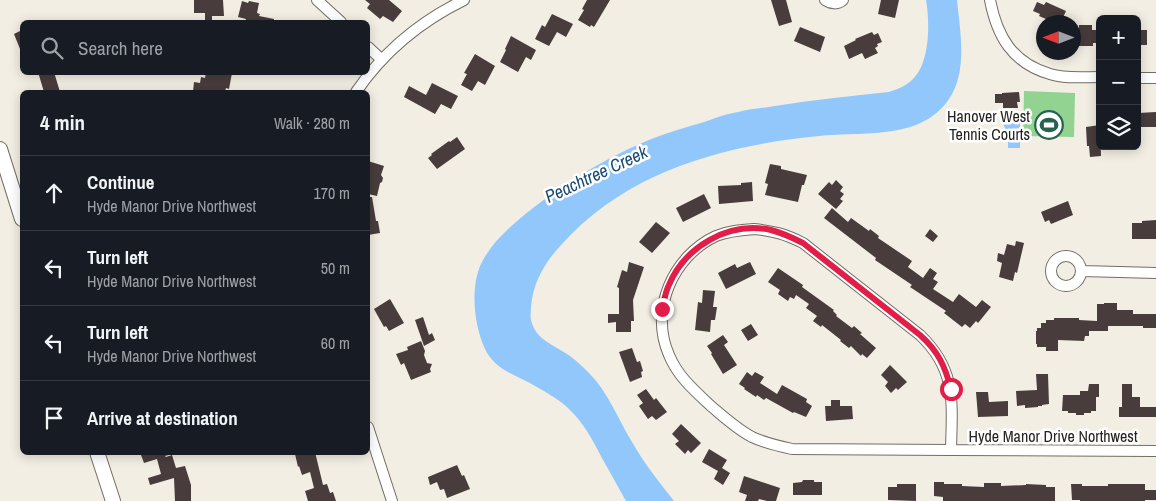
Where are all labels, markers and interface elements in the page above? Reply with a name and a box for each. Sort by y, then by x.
north arrow [1036,15,1081,60]
map controls [1096,15,1141,150]
button: + [1096,15,1141,60]
search box [20,20,370,75]
icon: search [38,34,66,62]
text: Search here [78,35,163,61]
button: − [1096,60,1141,105]
place label: Hanover West Tennis Courts [947,105,1030,145]
button: layers [1096,105,1141,150]
text: 4 min [40,108,85,137]
sports icon: Hanover West Tennis Courts [1034,110,1064,140]
text: Walk · 280 m [274,112,350,134]
water label: Peachtree Creek [541,139,652,209]
text: Continue [87,169,155,195]
icon: ahead [40,179,68,207]
text: 170 m [314,182,350,204]
text: Hyde Manor Drive Northwest [87,195,256,217]
text: Turn left [87,244,148,270]
icon: left [40,254,68,282]
text: 50 m [321,257,350,279]
text: Hyde Manor Drive Northwest [87,270,256,292]
route end [651,298,674,321]
text: Turn left [87,319,148,345]
icon: left [40,329,68,357]
text: 60 m [321,332,350,354]
text: Hyde Manor Drive Northwest [87,345,256,367]
route start [940,378,963,401]
icon: arrive [40,404,68,432]
text: Arrive at destination [87,405,238,431]
street label: Hyde Manor Drive Northwest [968,425,1138,447]

